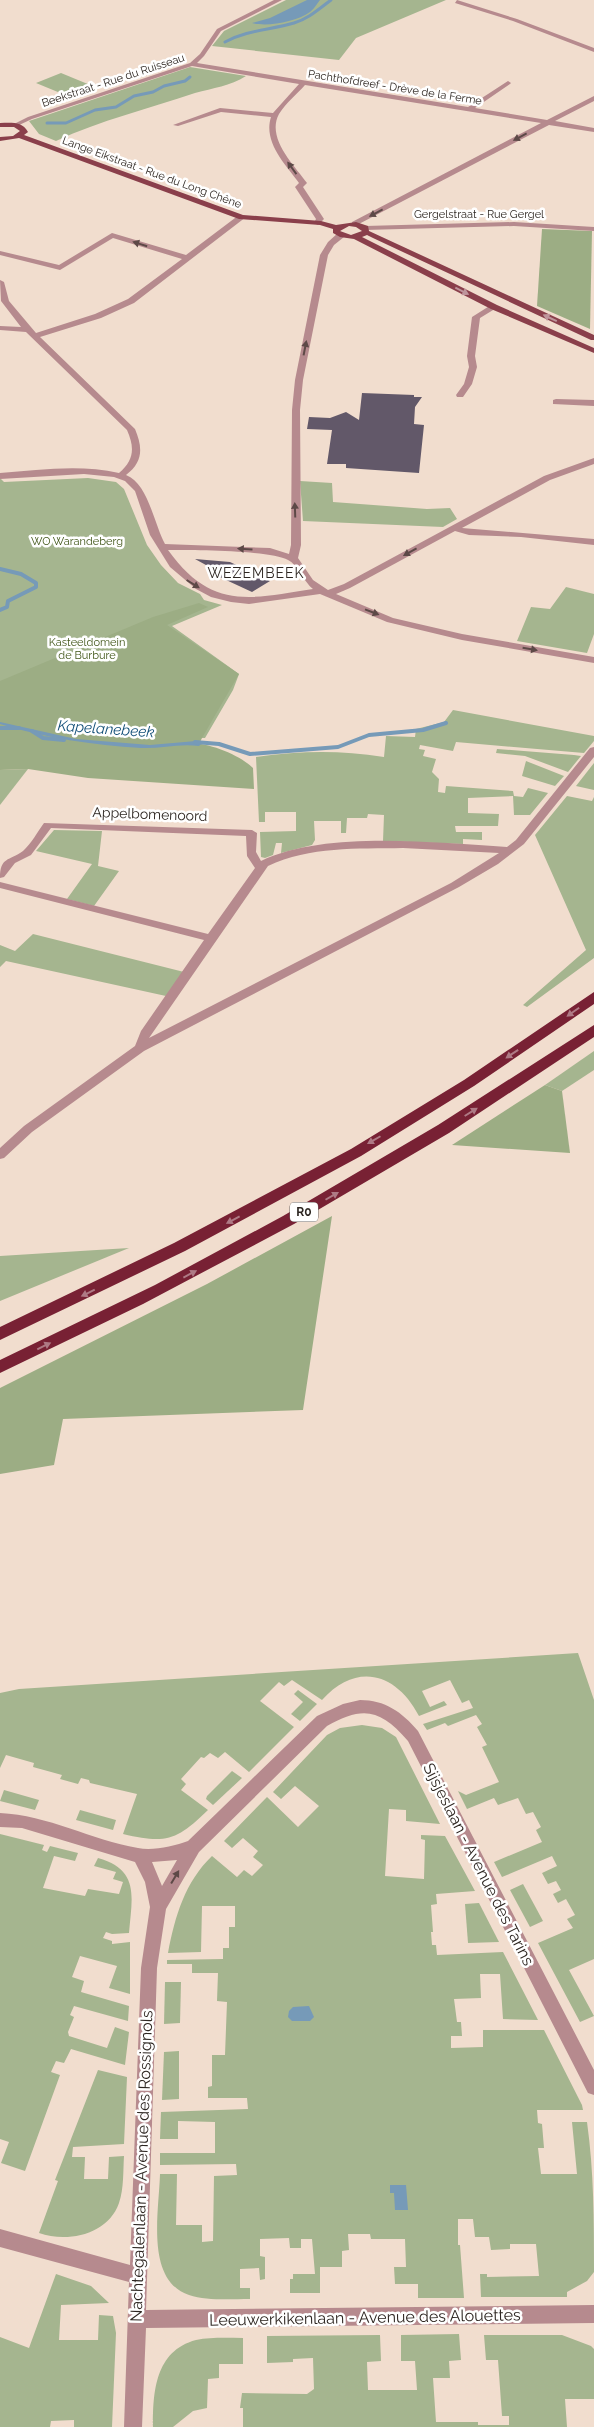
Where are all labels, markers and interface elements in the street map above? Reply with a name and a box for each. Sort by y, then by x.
street label: Beekstraat - Rue du Ruisseau [40,51,186,110]
street label: Pachthofdreef - Drève de la Ferme [307,67,483,108]
one-way arrow [512,133,527,141]
street label: Lange Eikstraat - Rue du Long Chêne [60,134,244,211]
one-way arrow [288,162,298,175]
street label: Gergelstraat - Rue Gergel [414,208,544,221]
one-way arrow [370,209,383,218]
one-way arrow [133,239,148,247]
one-way arrow [455,287,469,295]
one-way arrow [543,314,557,322]
one-way arrow [302,340,310,356]
one-way arrow [291,502,299,518]
park label: WO Warandeberg [31,535,123,548]
one-way arrow [237,545,253,553]
one-way arrow [403,548,418,556]
district label: WEZEMBEEK [207,565,305,581]
one-way arrow [186,579,199,588]
one-way arrow [364,609,379,617]
park label: Kasteeldomein de Burbure [49,636,125,662]
one-way arrow [522,645,538,653]
water label: Kapelanebeek [57,717,155,741]
street label: Appelbomenoord [92,804,208,824]
one-way arrow [566,1007,580,1017]
one-way arrow [505,1049,519,1059]
one-way arrow [465,1107,478,1117]
one-way arrow [368,1136,381,1145]
one-way arrow [325,1192,340,1200]
road number: R0 [290,1202,318,1222]
one-way arrow [226,1215,239,1224]
one-way arrow [182,1270,197,1278]
one-way arrow [81,1289,95,1297]
one-way arrow [37,1342,51,1350]
street label: Sijsjeslaan - Avenue des Tarins [419,1760,538,1969]
one-way arrow [171,1870,180,1883]
street label: Nachtegalenlaan - Avenue des Rossignols [127,2010,156,2322]
street label: Leeuwerkikenlaan - Avenue des Alouettes [209,2305,521,2330]

